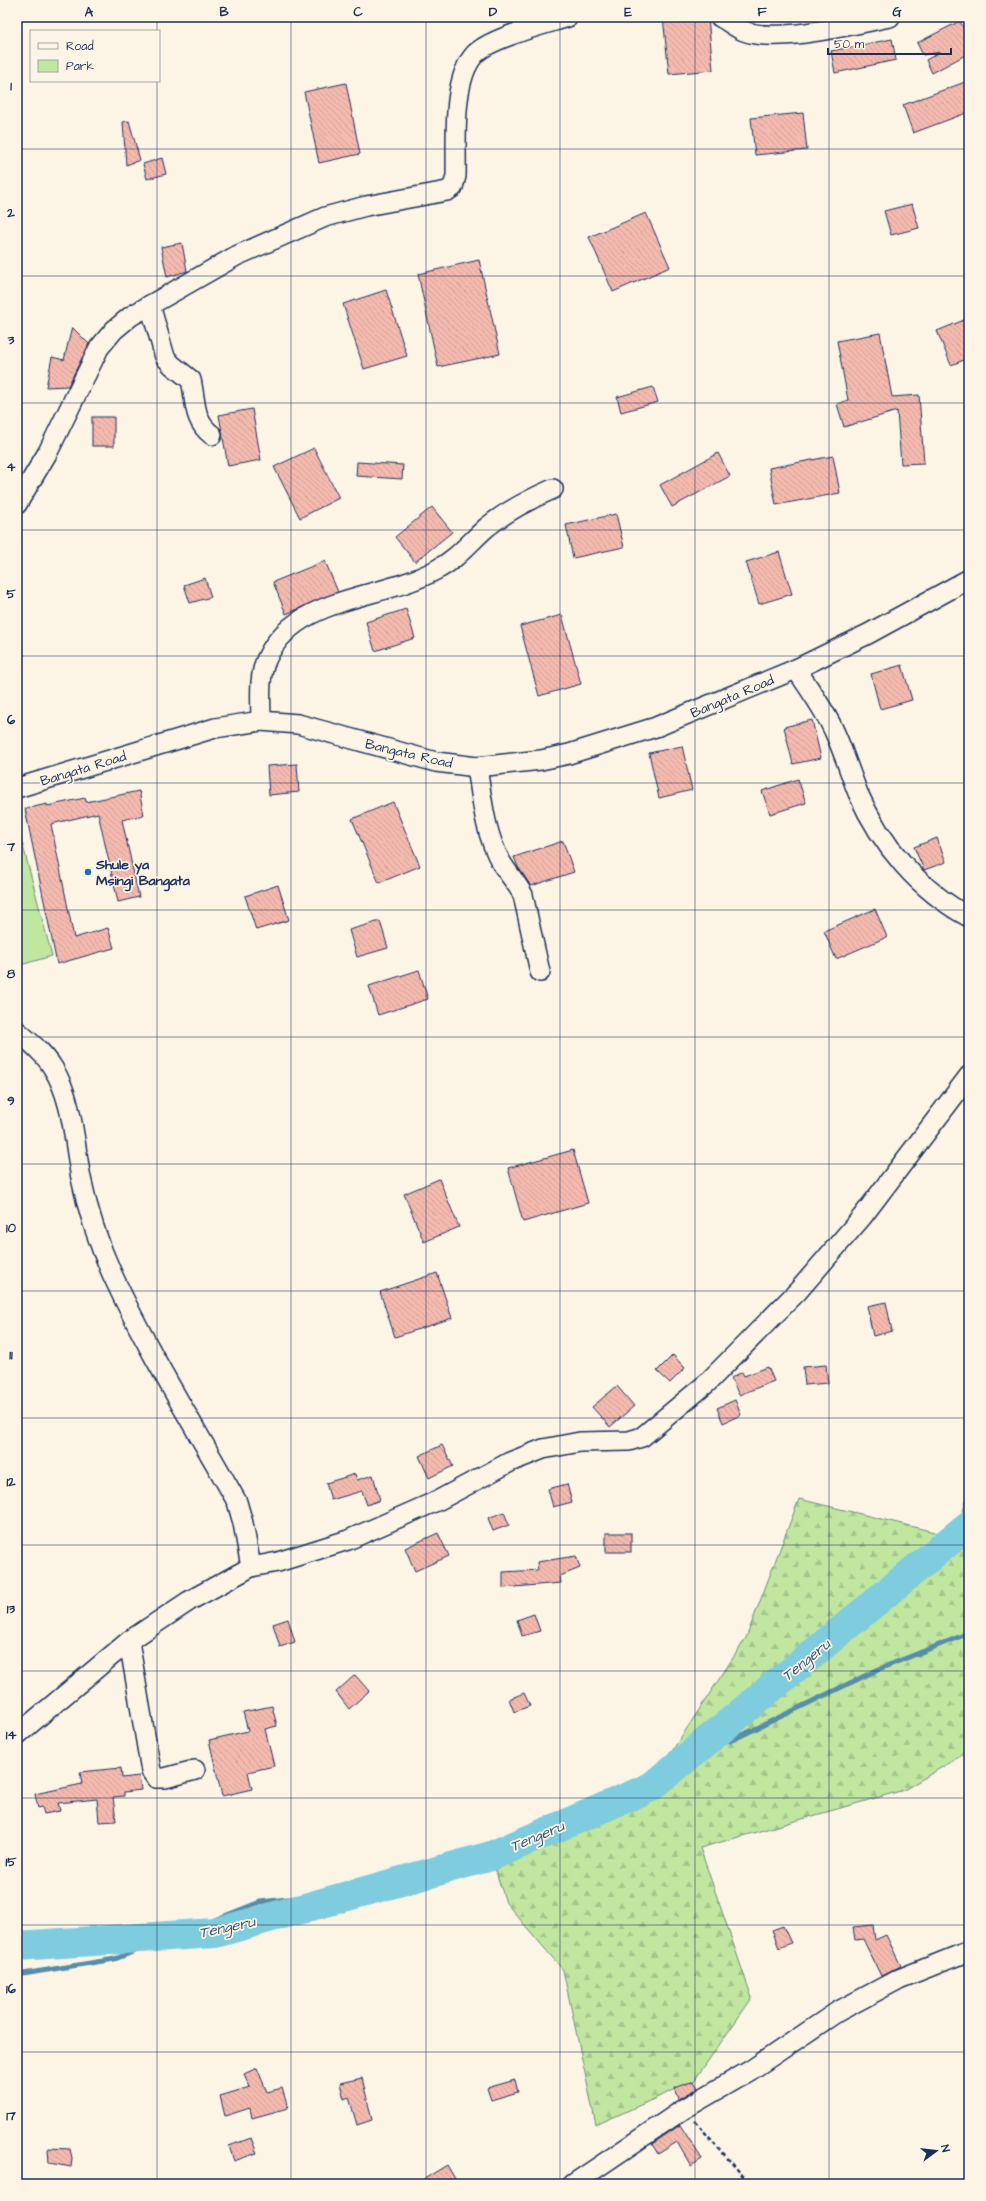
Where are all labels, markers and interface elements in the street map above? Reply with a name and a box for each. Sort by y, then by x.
text: A [85,3,94,21]
text: B [219,3,229,21]
text: C [353,3,363,21]
text: D [489,3,498,21]
text: E [624,3,632,21]
text: F [757,3,767,21]
text: G [892,3,902,21]
legend [30,30,160,82]
scale bar [828,30,951,56]
text: 50 m [834,36,865,53]
text: Road [66,38,94,55]
text: Park [66,58,94,75]
text: 1 [10,77,12,95]
text: 2 [6,204,15,222]
text: 3 [7,331,15,349]
text: 4 [7,458,16,476]
text: 5 [6,585,16,603]
street label: Bangata Road [688,670,777,724]
text: 6 [7,711,16,729]
street label: Bangata Road [363,734,454,774]
street label: Bangata Road [38,746,129,792]
text: 7 [6,838,16,856]
place label: Shule ya Msingi Bangata [95,855,191,892]
marker: Shule ya Msingi Bangata [83,867,93,877]
text: 8 [7,965,16,983]
text: 9 [7,1092,15,1110]
text: 10 [6,1219,17,1237]
text: 11 [9,1346,13,1364]
text: 12 [6,1473,16,1491]
text: 13 [7,1600,16,1618]
water label: Tengeru [778,1634,837,1687]
text: 14 [6,1726,16,1744]
water label: Tengeru [507,1815,569,1858]
text: 15 [6,1853,17,1871]
water label: Tengeru [197,1911,259,1945]
text: 16 [6,1980,17,1998]
text: 17 [6,2107,17,2125]
north arrow [916,2131,956,2171]
text: N [937,2143,953,2154]

